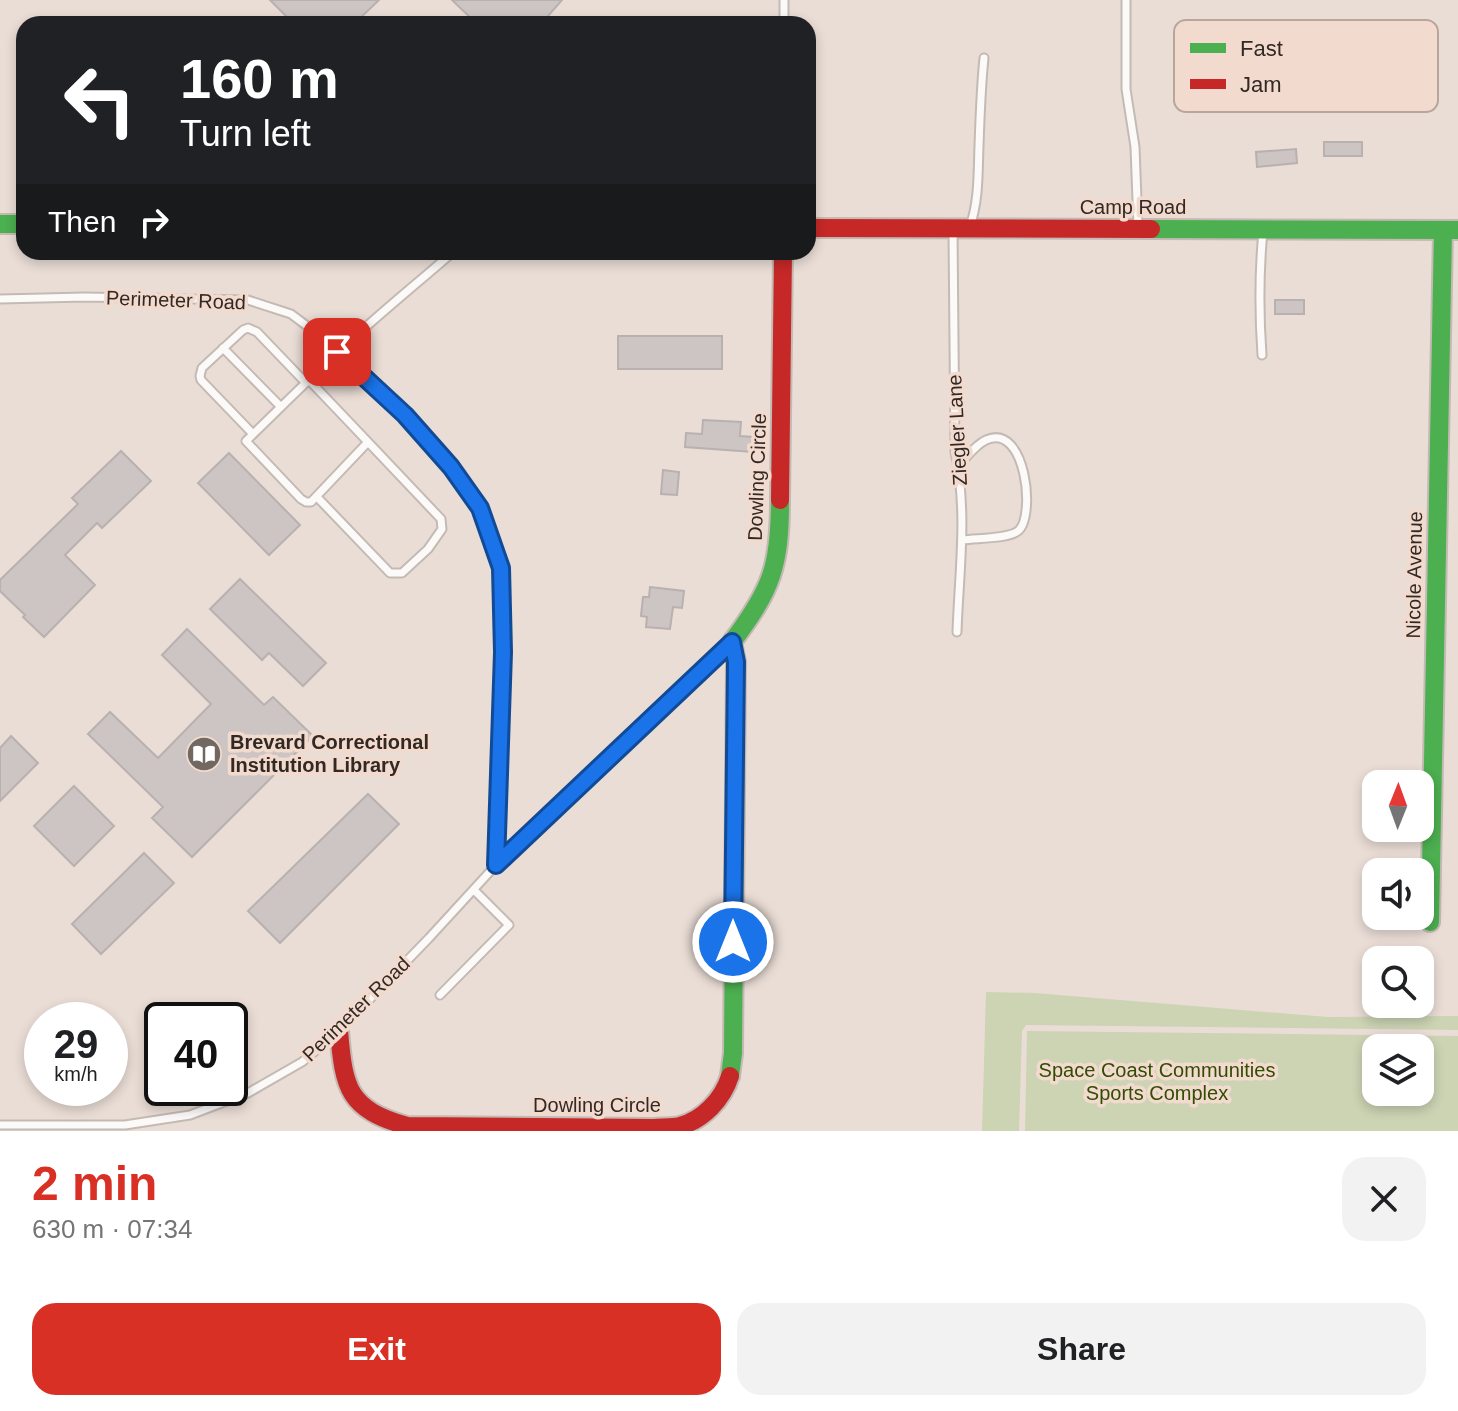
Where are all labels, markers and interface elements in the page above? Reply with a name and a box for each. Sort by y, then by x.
legend [1174,20,1438,112]
text: Fast [1240,36,1283,61]
text: 160 m [180,47,339,110]
icon: left [48,48,152,152]
text: Jam [1240,72,1282,97]
text: Turn left [180,113,311,154]
street label: Camp Road [1080,196,1186,218]
icon: right [132,200,176,244]
text: Then [48,205,116,238]
street label: Perimeter Road [106,287,246,313]
pin [303,318,371,386]
icon: arrive [315,330,359,374]
street label: Ziegler Lane [943,374,971,486]
street label: Dowling Circle [744,413,770,541]
street label: Nicole Avenue [1402,511,1426,639]
place label: Brevard Correctional Institution Library [230,731,429,776]
library icon: Brevard Correctional Institution Library [185,735,223,773]
north arrow [1362,770,1434,842]
map controls [1362,770,1434,1106]
button: sound [1362,858,1434,930]
position arrow [691,900,775,984]
button: search [1362,946,1434,1018]
street label: Perimeter Road [298,952,414,1066]
speed limit sign: 40 [144,1002,248,1106]
text: 29 [54,1022,98,1066]
button: layers [1362,1034,1434,1106]
park label: Space Coast Communities Sports Complex [1039,1059,1275,1104]
text: km/h [54,1063,98,1085]
street label: Dowling Circle [533,1094,661,1116]
text: 2 min [32,1157,157,1210]
button: close [1342,1157,1426,1241]
text: 630 m · 07:34 [32,1214,192,1244]
button: Exit [32,1303,721,1395]
button: Share [737,1303,1426,1395]

